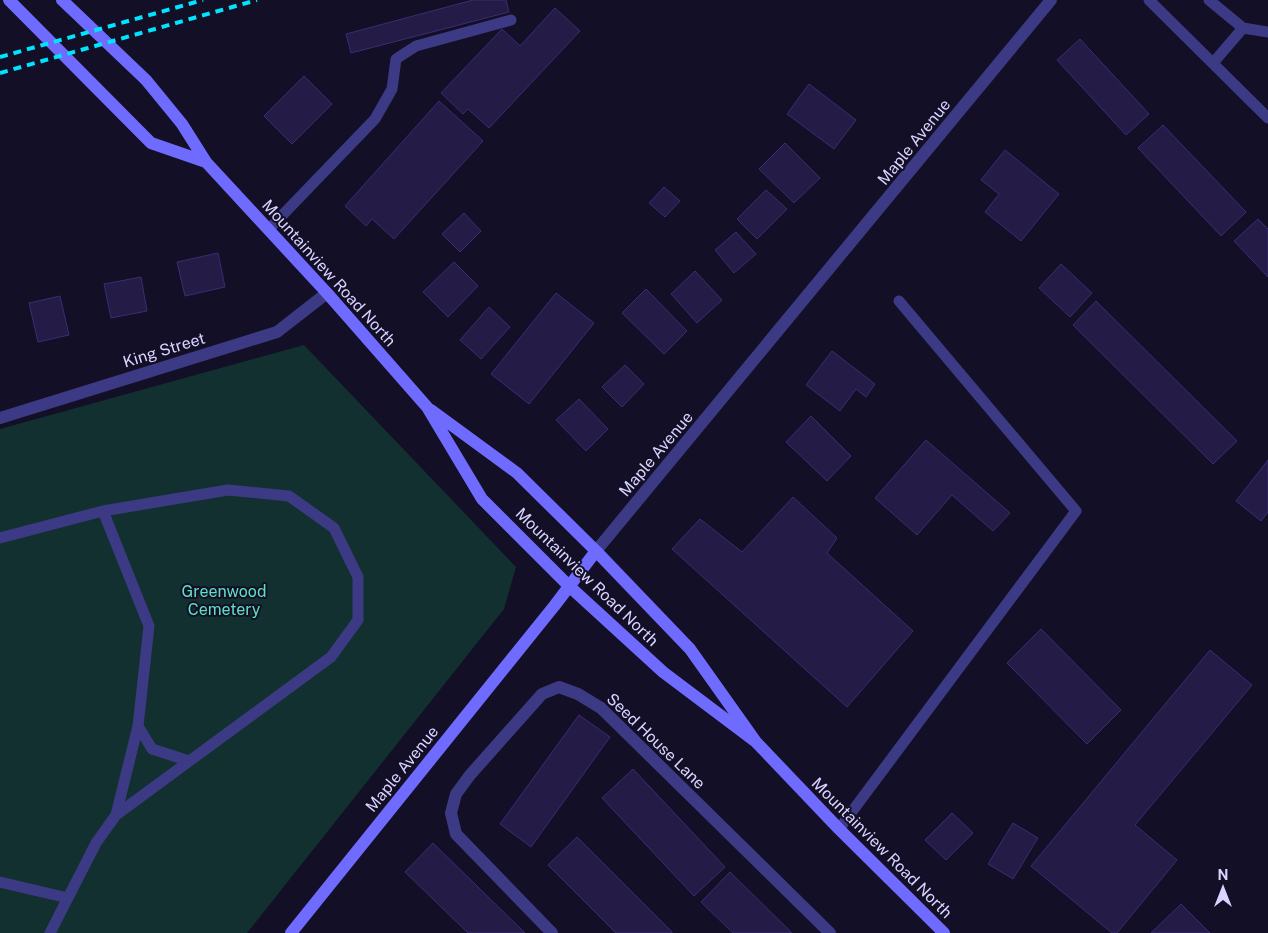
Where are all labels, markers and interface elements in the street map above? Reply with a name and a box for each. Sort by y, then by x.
street label: Maple Avenue [874,95,954,189]
street label: Mountainview Road North [258,196,400,350]
street label: King Street [121,329,207,371]
street label: Maple Avenue [615,408,697,500]
street label: Mountainview Road North [512,504,662,650]
park label: Greenwood Cemetery [182,582,266,619]
street label: Seed House Lane [603,689,709,793]
street label: Maple Avenue [362,722,442,816]
street label: Mountainview Road North [808,774,956,922]
north arrow [1198,863,1248,913]
text: N [1218,867,1228,883]

